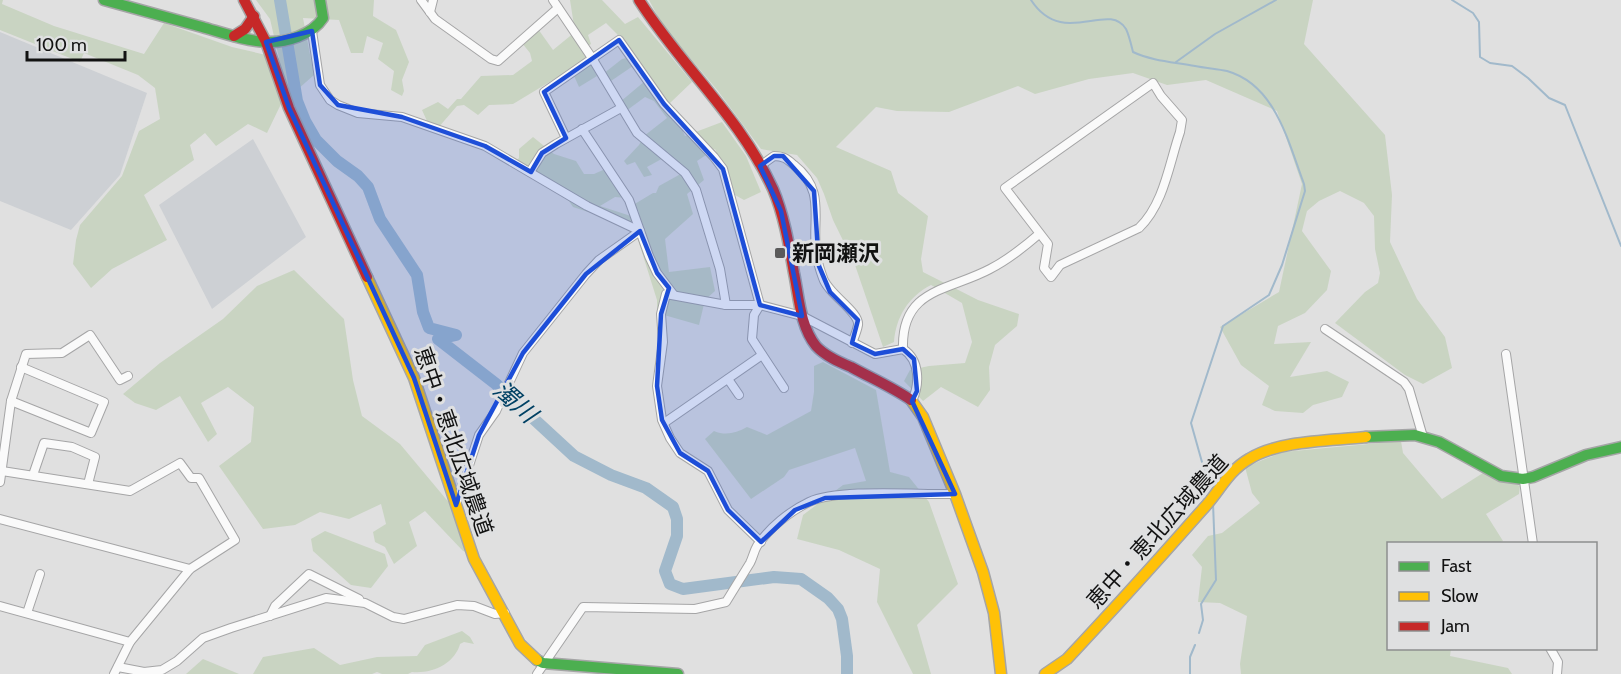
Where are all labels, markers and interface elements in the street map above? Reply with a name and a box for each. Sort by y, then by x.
scale bar [27,24,124,62]
text: 100 m [36,34,87,56]
place label: 新岡瀬沢 [792,240,880,267]
marker: 新岡瀬沢 [773,246,787,260]
street label: 恵中・恵北広域農道 [409,343,499,539]
water label: 濁川 [488,375,545,430]
street label: 恵中・恵北広域農道 [1081,449,1234,614]
legend [1387,542,1597,650]
text: Fast [1441,555,1472,577]
text: Slow [1441,585,1478,607]
text: Jam [1440,615,1470,637]

